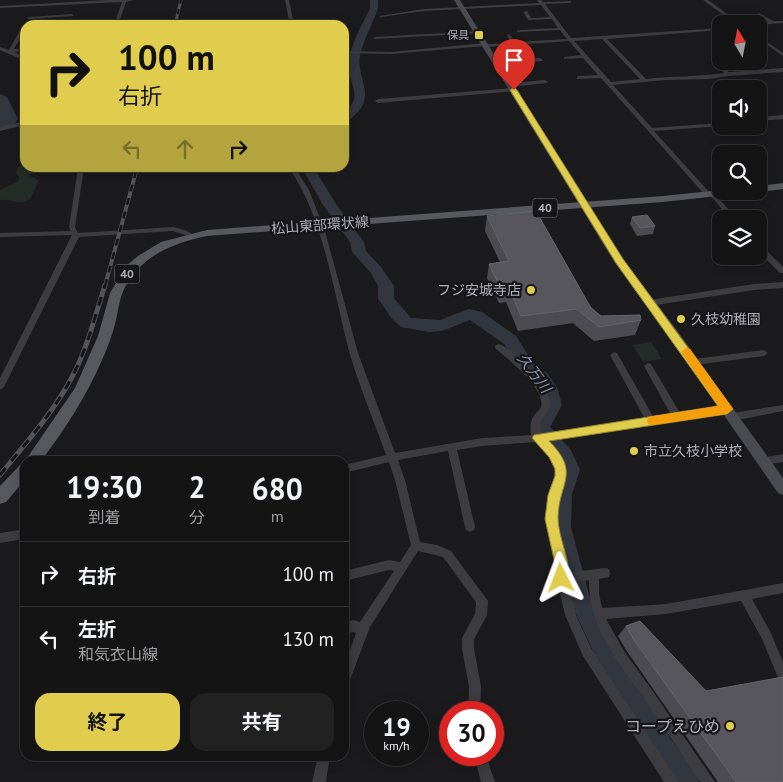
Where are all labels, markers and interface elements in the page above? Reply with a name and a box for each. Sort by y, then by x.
north arrow [712,15,768,70]
map controls [712,15,767,265]
place label: 保具 [447,28,469,42]
marker: 保具 [473,29,485,41]
text: 100 m [118,34,215,80]
pin [493,39,535,90]
icon: right [35,40,100,105]
icon: arrive [500,46,528,74]
button: sound [712,80,767,135]
text: 右折 [118,82,162,110]
icon: left [118,135,146,163]
icon: ahead [171,135,199,163]
icon: right [224,135,252,163]
button: search [712,145,767,200]
road number: 40 [532,198,558,218]
button: layers [712,210,767,265]
street label: 松山東部環状線 [270,213,370,237]
road number: 40 [114,264,140,284]
place label: フジ安城寺店 [437,281,521,299]
marker: フジ安城寺店 [525,284,537,296]
place label: 久枝幼稚園 [691,310,761,328]
marker: 久枝幼稚園 [675,313,687,325]
water label: 久万川 [513,349,557,398]
place label: 市立久枝小学校 [644,442,742,460]
marker: 市立久枝小学校 [628,445,640,457]
text: 19:30 [66,467,142,506]
text: 2 [189,467,206,506]
text: 680 [252,469,303,508]
text: m [271,506,284,526]
text: 到着 [88,507,120,527]
text: 分 [189,507,205,527]
position arrow [534,551,586,603]
icon: right [35,560,63,588]
text: 100 m [282,562,334,586]
text: 右折 [78,564,116,588]
text: 左折 [78,617,116,641]
icon: left [35,625,63,653]
text: 130 m [282,627,334,651]
text: 和気衣山線 [78,644,158,664]
button: 終了 [35,693,180,751]
button: 共有 [190,693,334,751]
speed limit sign: 30 [439,701,504,766]
text: 19 [382,711,411,743]
place label: コープえひめ [625,716,720,736]
marker: コープえひめ [724,720,736,732]
text: km/h [383,738,410,753]

